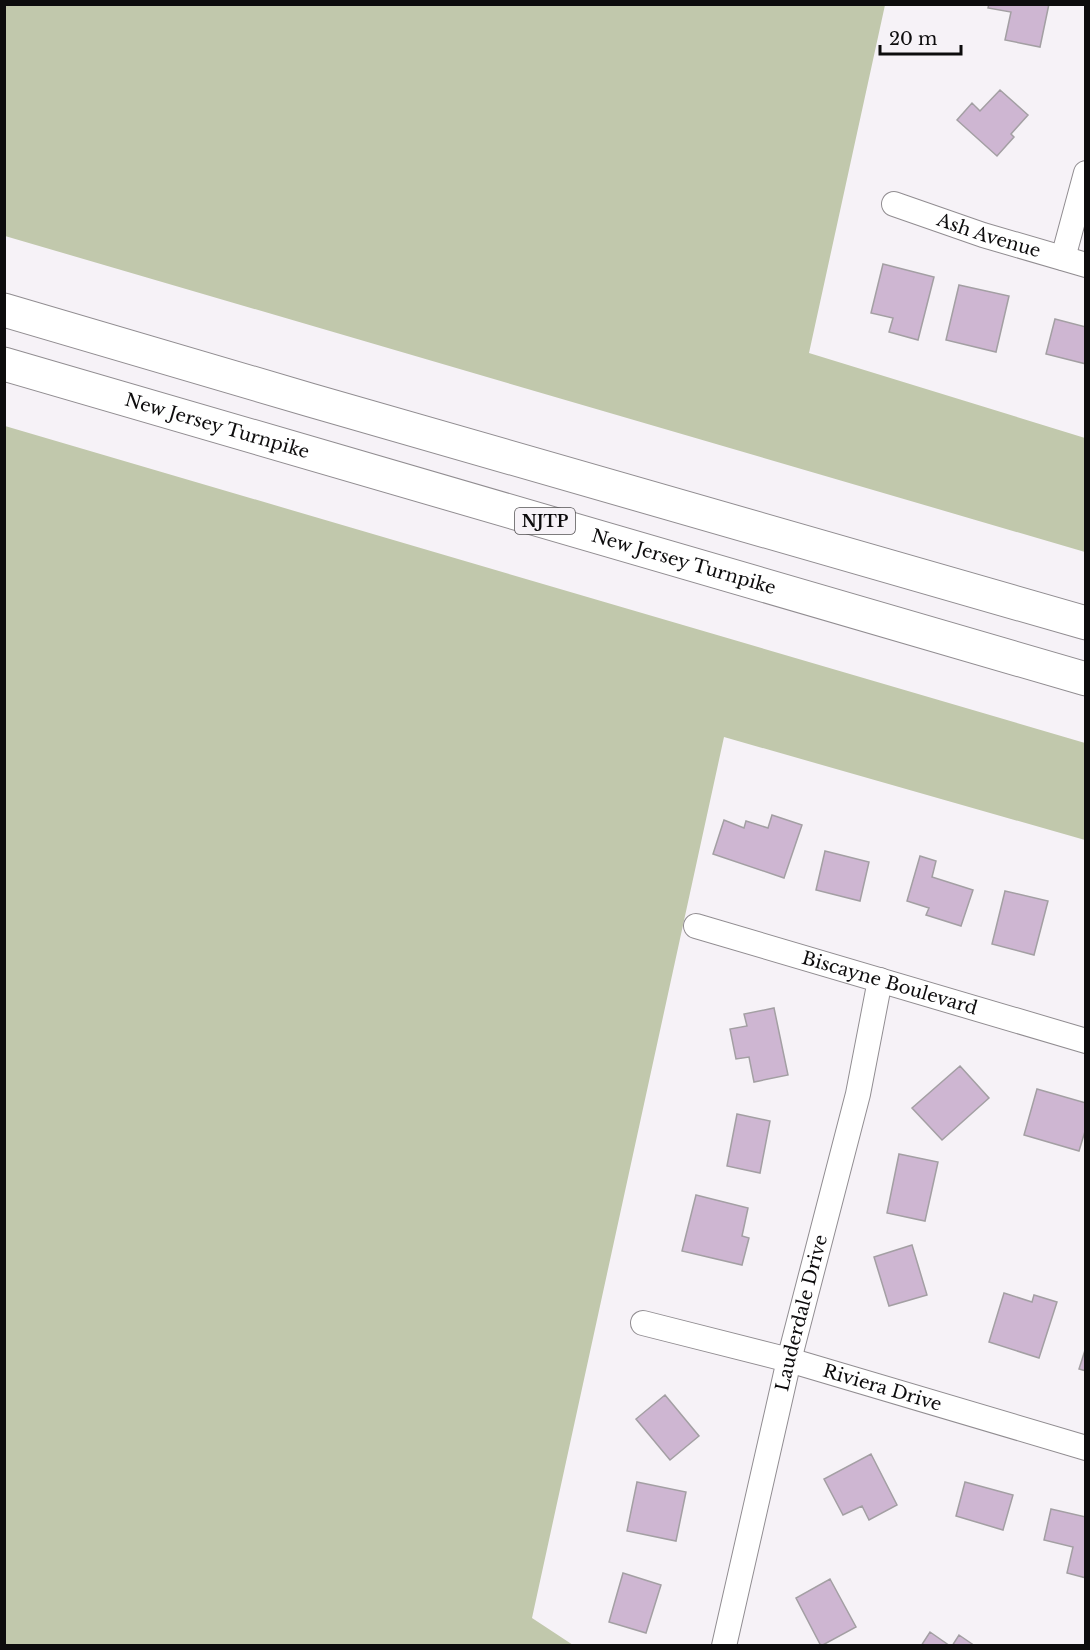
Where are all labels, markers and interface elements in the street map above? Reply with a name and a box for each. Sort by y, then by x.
scale bar [880,18,961,56]
text: 20 m [889,28,937,50]
street label: Ash Avenue [933,208,1043,262]
street label: New Jersey Turnpike [122,389,312,463]
road number: NJTP [515,508,575,534]
street label: New Jersey Turnpike [589,525,778,599]
street label: Biscayne Boulevard [799,947,980,1019]
street label: Lauderdale Drive [771,1232,832,1393]
street label: Riviera Drive [820,1360,944,1416]

